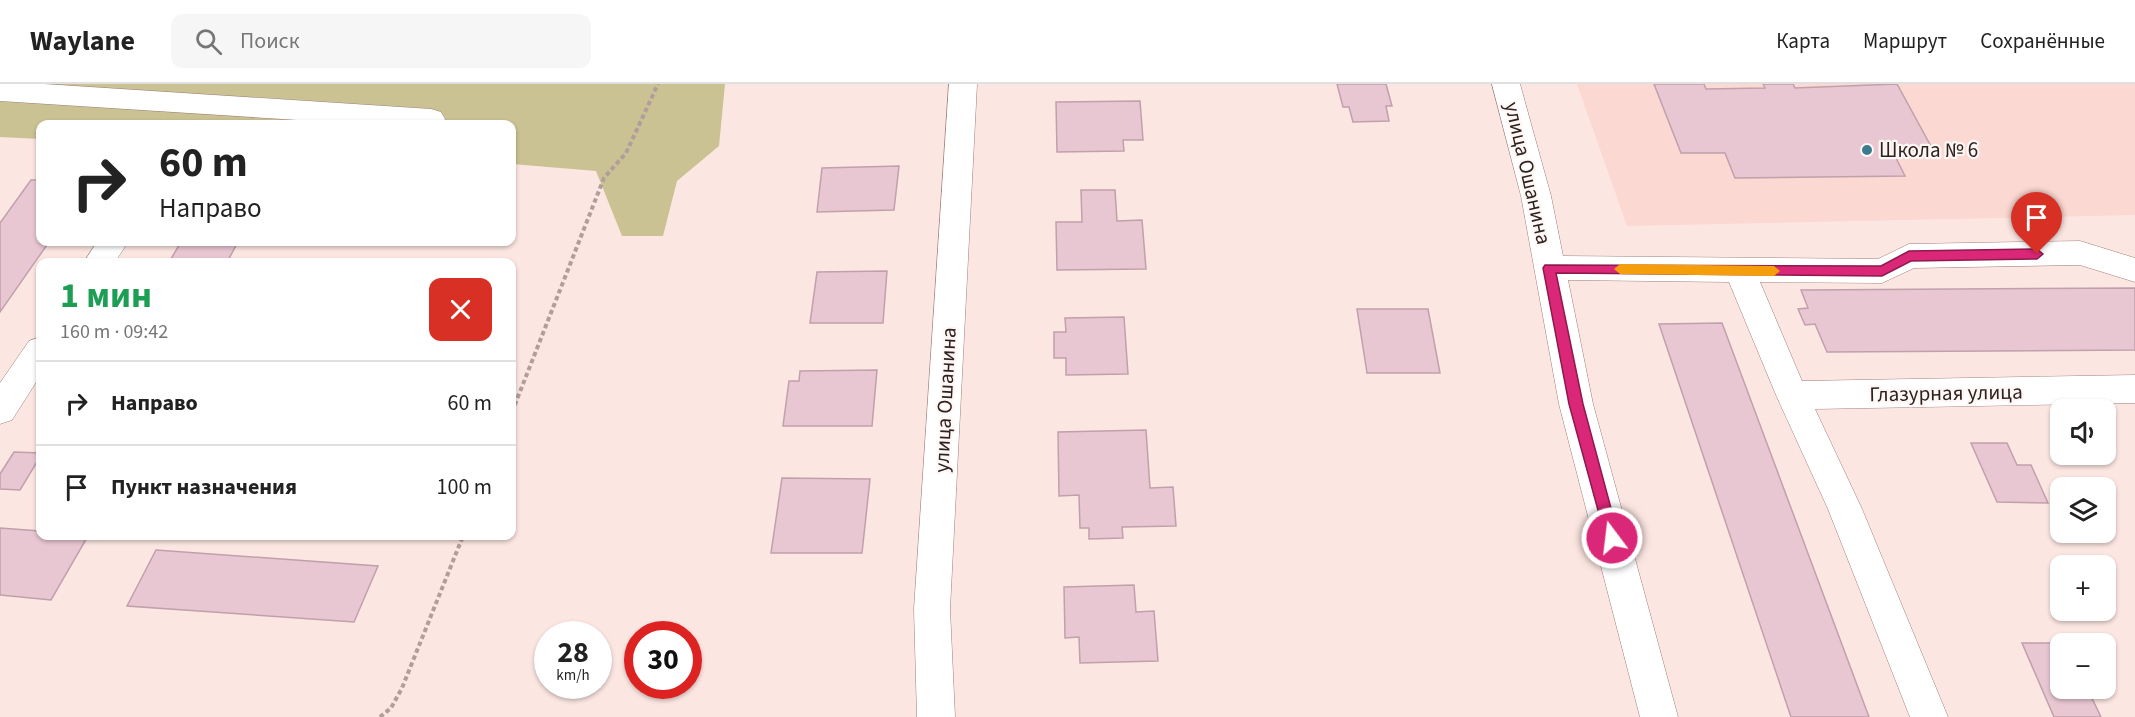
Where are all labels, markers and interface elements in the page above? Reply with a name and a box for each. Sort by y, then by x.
search box [171,14,591,68]
text: Waylane [30,21,135,61]
icon: search [192,25,225,58]
text: Поиск [240,25,300,57]
text: Карта [1776,26,1830,56]
text: Маршрут [1863,26,1947,56]
text: Сохранённые [1980,26,2105,56]
street label: улица Ошанина [1497,99,1559,247]
text: 60 m [159,133,248,193]
place label: Школа № 6 [1879,135,1978,165]
marker: Школа № 6 [1860,143,1874,157]
icon: right [60,144,138,222]
text: Направо [159,189,262,228]
pin [2011,192,2062,254]
icon: arrive [2020,201,2053,234]
text: 1 мин [60,270,152,321]
button: close [429,278,492,341]
text: 160 m · 09:42 [60,318,168,346]
street label: улица Ошанина [926,327,964,473]
street label: Глазурная улица [1869,377,2023,409]
icon: right [60,387,93,420]
text: Направо [111,387,198,419]
text: 60 m [447,387,492,419]
map controls [2050,399,2116,699]
button: sound [2050,399,2116,465]
icon: arrive [60,471,93,504]
text: Пункт назначения [111,471,297,503]
text: 100 m [437,471,492,503]
button: layers [2050,477,2116,543]
position arrow [1580,506,1644,570]
button: + [2050,555,2116,621]
speed limit sign: 30 [624,621,702,699]
text: 28 [557,631,589,674]
button: − [2050,633,2116,699]
text: km/h [556,665,590,686]

